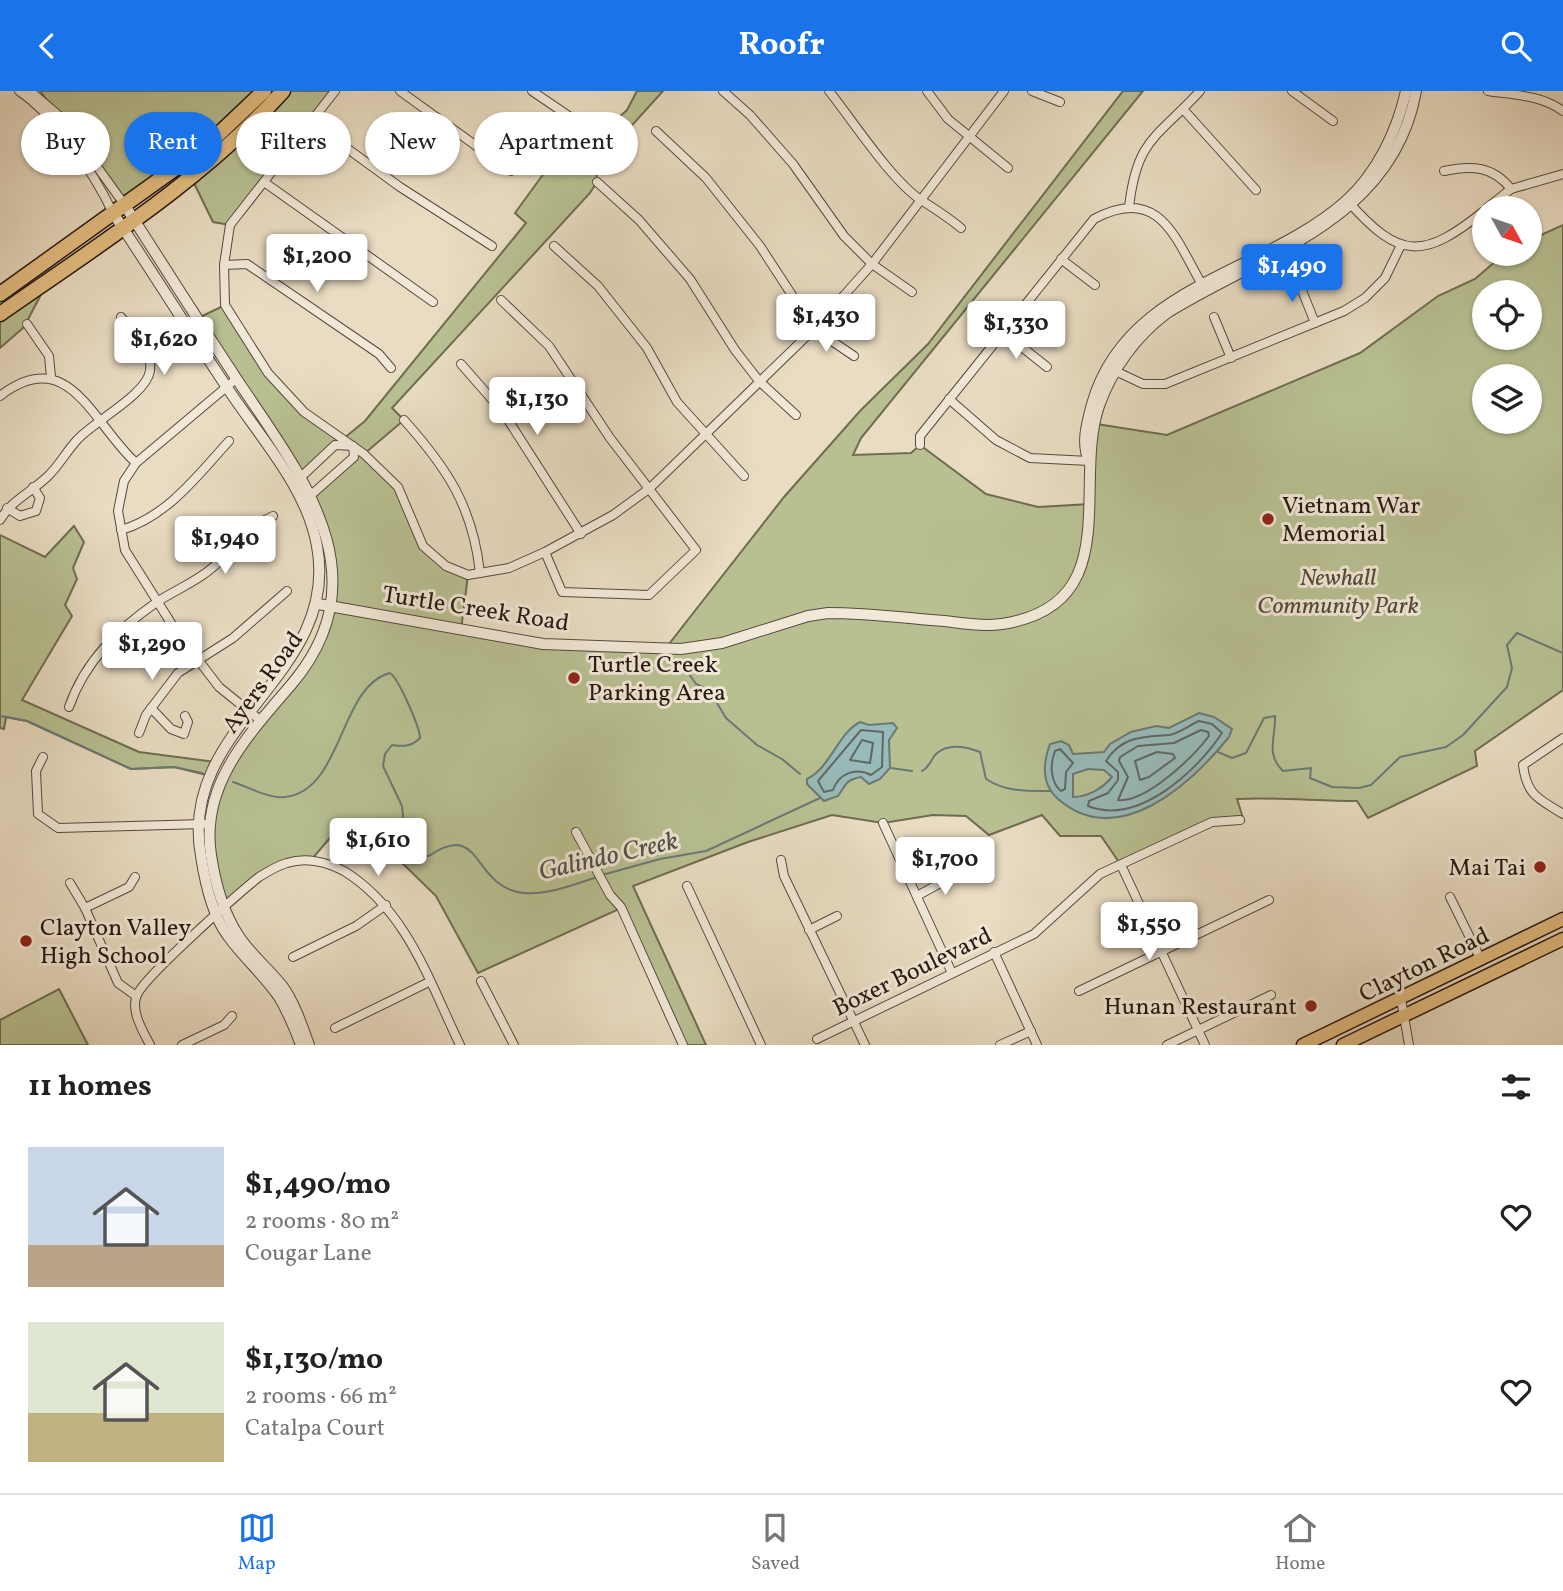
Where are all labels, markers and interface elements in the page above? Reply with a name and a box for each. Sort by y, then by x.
text: Roofr [738,24,825,68]
icon: back [28,27,66,65]
icon: search [1497,27,1535,65]
chip: Buy [21,112,110,175]
chip: Rent [124,112,222,175]
chip: Filters [236,112,351,175]
chip: New [365,112,460,175]
chip: Apartment [474,112,638,175]
north arrow [1472,196,1542,266]
map controls [1472,196,1542,434]
pin: $1,200 [260,235,374,294]
text: $1,200 [282,241,352,273]
pin: $1,490 [1235,245,1349,304]
text: $1,490 [1257,251,1327,283]
button: locate [1472,280,1542,350]
pin: $1,430 [769,295,883,354]
text: $1,430 [792,301,860,333]
pin: $1,330 [959,301,1073,361]
text: $1,330 [983,308,1049,340]
pin: $1,620 [107,317,221,377]
text: $1,620 [130,324,198,356]
button: layers [1472,364,1542,434]
pin: $1,130 [480,377,594,437]
text: $1,130 [505,384,569,416]
place label: Vietnam War Memorial [1282,490,1420,552]
marker: Vietnam War Memorial [1260,511,1276,527]
pin: $1,940 [168,517,282,576]
text: $1,940 [191,523,259,555]
park label: Newhall Community Park [1257,562,1419,624]
street label: Turtle Creek Road [380,578,572,642]
pin: $1,290 [95,623,209,682]
street label: Ayers Road [215,625,312,741]
text: $1,290 [118,629,186,661]
place label: Turtle Creek Parking Area [588,649,726,711]
marker: Turtle Creek Parking Area [566,670,582,686]
pin: $1,610 [321,819,435,878]
water label: Galindo Creek [535,823,682,890]
text: $1,610 [346,825,410,857]
pin: $1,700 [888,837,1002,897]
text: $1,700 [912,844,978,876]
place label: Mai Tai [1449,852,1526,886]
marker: Mai Tai [1532,859,1548,875]
pin: $1,550 [1092,903,1206,962]
text: $1,550 [1117,909,1181,941]
place label: Clayton Valley High School [40,912,191,974]
street label: Boxer Boulevard [828,920,998,1026]
street label: Clayton Road [1354,920,1496,1012]
marker: Clayton Valley High School [18,933,34,949]
place label: Hunan Restaurant [1104,991,1297,1025]
marker: Hunan Restaurant [1303,998,1319,1014]
text: 11 homes [28,1066,152,1108]
icon: filters [1497,1068,1535,1106]
text: $1,490/mo [245,1164,391,1206]
icon: home [84,1175,168,1259]
icon: heart [1497,1198,1535,1236]
text: 2 rooms · 80 m² [245,1206,399,1238]
text: Cougar Lane [245,1238,372,1270]
text: $1,130/mo [245,1339,383,1381]
icon: home [84,1350,168,1434]
icon: heart [1497,1373,1535,1411]
text: 2 rooms · 66 m² [245,1381,397,1413]
text: Catalpa Court [245,1413,385,1445]
tab: Map [238,1509,276,1577]
tab: Saved [751,1509,800,1577]
tab: Home [1275,1509,1325,1577]

